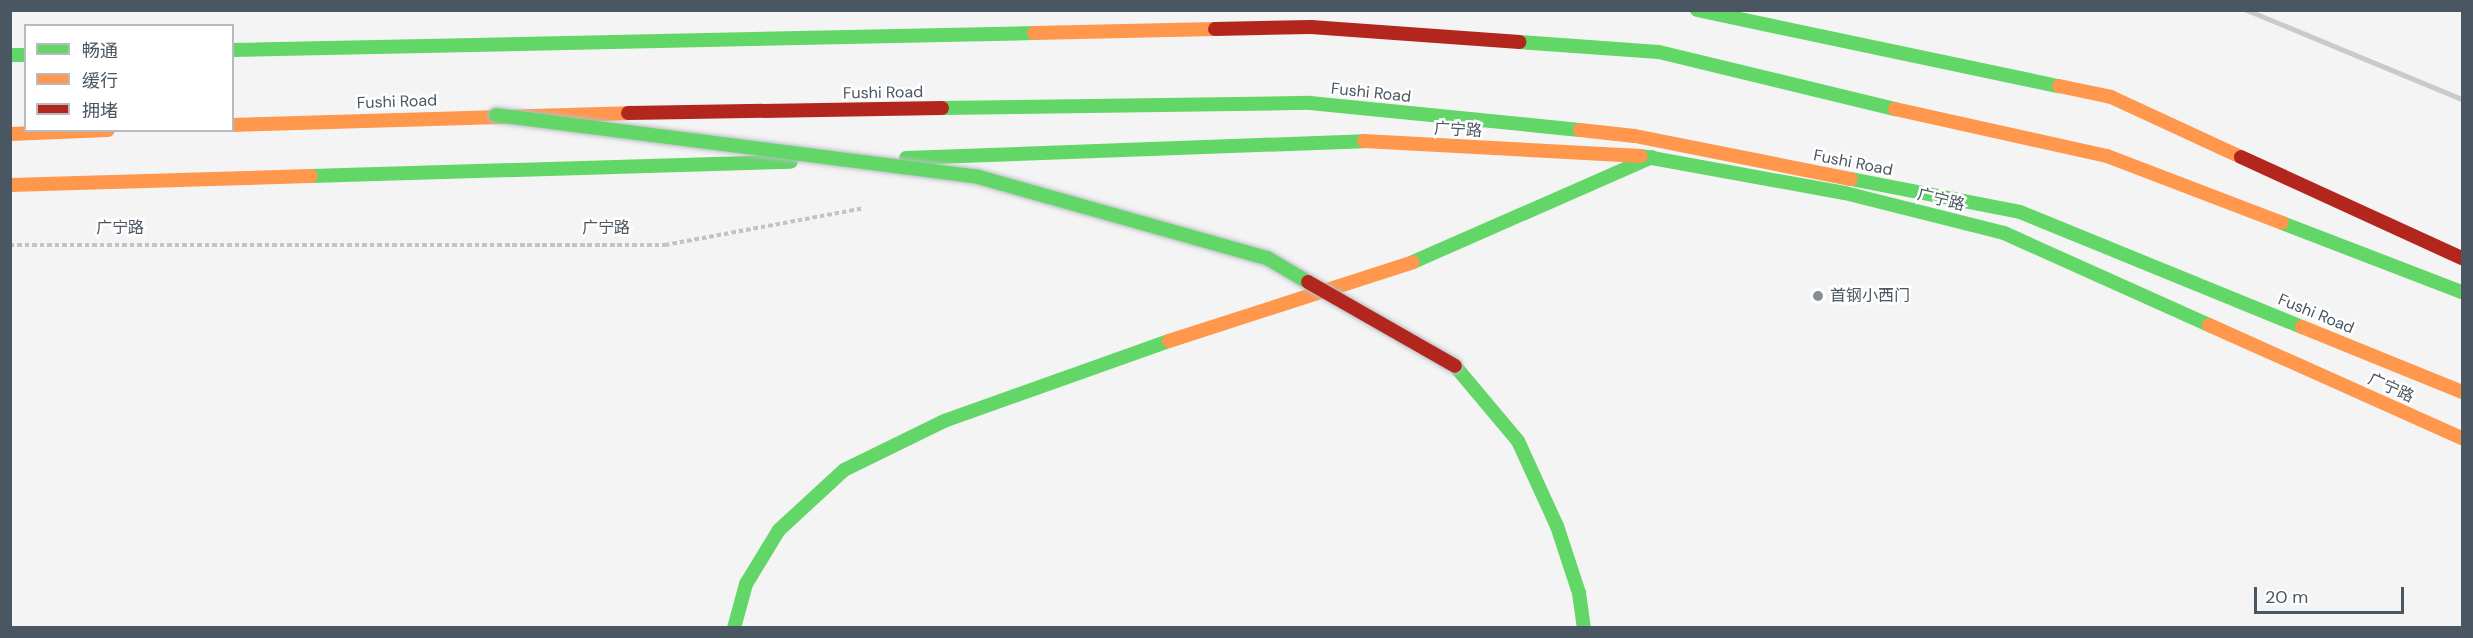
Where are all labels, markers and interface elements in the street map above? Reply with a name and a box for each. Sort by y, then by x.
legend [24,24,234,132]
text: 畅通 [82,39,118,63]
text: 缓行 [82,69,118,93]
street label: Fushi Road [1330,79,1412,107]
street label: Fushi Road [843,83,923,103]
street label: Fushi Road [357,91,437,113]
text: 拥堵 [82,99,118,123]
street label: 广宁路 [1434,119,1482,141]
street label: Fushi Road [1812,146,1894,180]
street label: 广宁路 [1915,185,1967,215]
street label: 广宁路 [96,218,144,238]
street label: 广宁路 [582,218,630,238]
place label: 首钢小西门 [1830,286,1910,306]
marker: 首钢小西门 [1811,289,1825,303]
street label: Fushi Road [2275,290,2357,338]
street label: 广宁路 [2365,369,2417,407]
scale bar [2257,575,2407,613]
text: 20 m [2265,585,2308,609]

